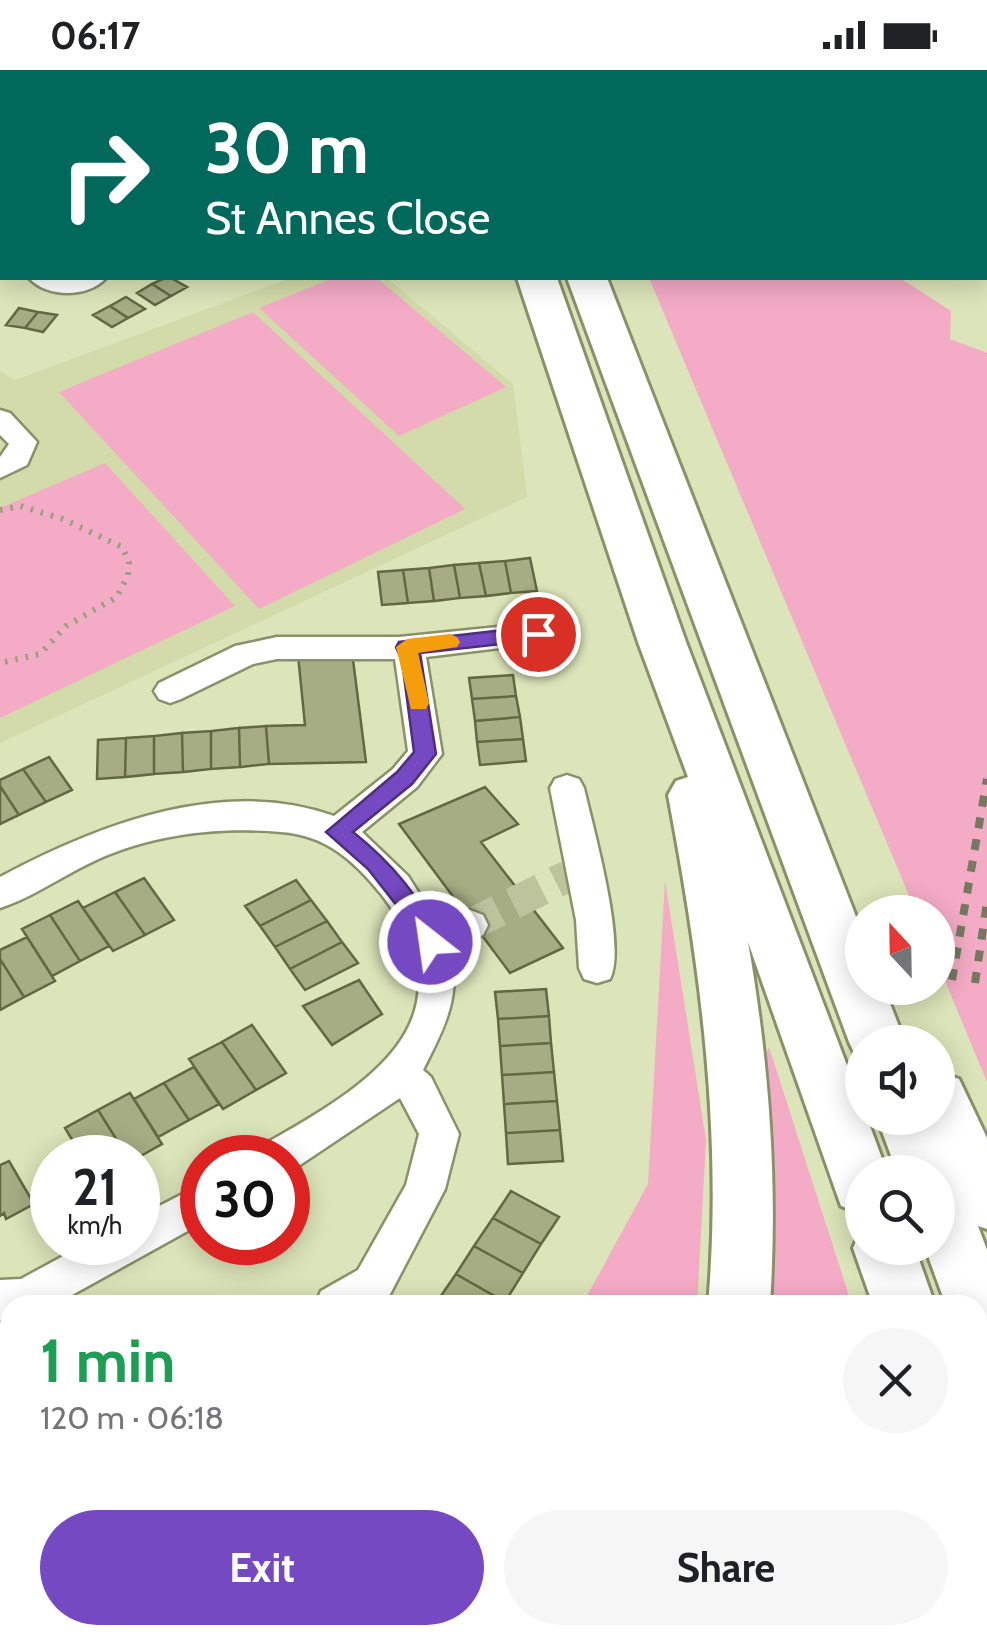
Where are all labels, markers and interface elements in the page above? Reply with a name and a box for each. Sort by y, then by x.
text: 06:17 [50,12,140,59]
text: 30 m [205,105,369,191]
icon: right [40,110,170,240]
text: St Annes Close [205,191,490,245]
pin [496,592,581,677]
icon: arrive [511,607,566,662]
position arrow [378,890,482,994]
north arrow [845,895,955,1005]
map controls [845,895,955,1265]
button: sound [845,1025,955,1135]
speed limit sign: 30 [180,1135,310,1265]
button: search [845,1155,955,1265]
text: 21 [73,1157,117,1218]
text: km/h [68,1210,122,1240]
text: 1 min [40,1324,175,1397]
button: close [843,1328,948,1433]
text: 120 m · 06:18 [40,1398,224,1437]
button: Exit [40,1510,484,1625]
button: Share [504,1510,948,1625]

